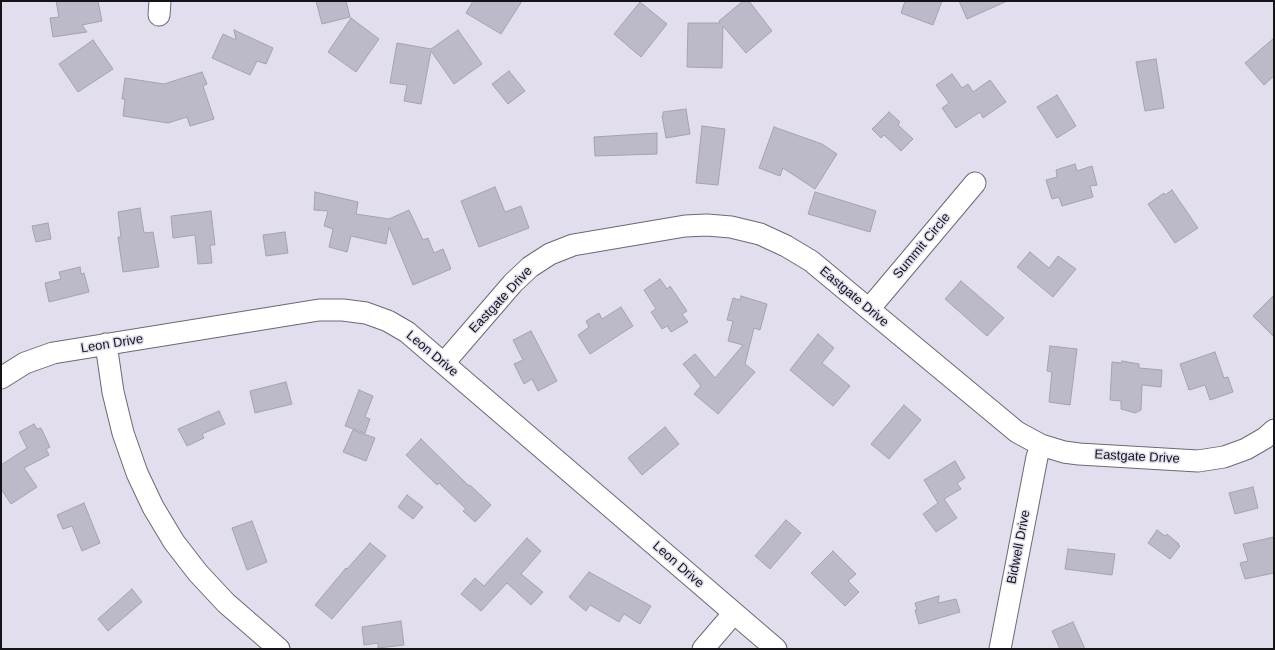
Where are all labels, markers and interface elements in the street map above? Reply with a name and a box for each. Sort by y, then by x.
street label: Summit Circle [890,210,954,282]
street label: Eastgate Drive [466,264,536,336]
street label: Eastgate Drive [816,264,892,330]
street label: Leon Drive [403,328,461,380]
street label: Leon Drive [80,331,144,357]
street label: Eastgate Drive [1094,447,1180,467]
street label: Bidwell Drive [1004,509,1034,585]
street label: Leon Drive [649,538,707,592]

